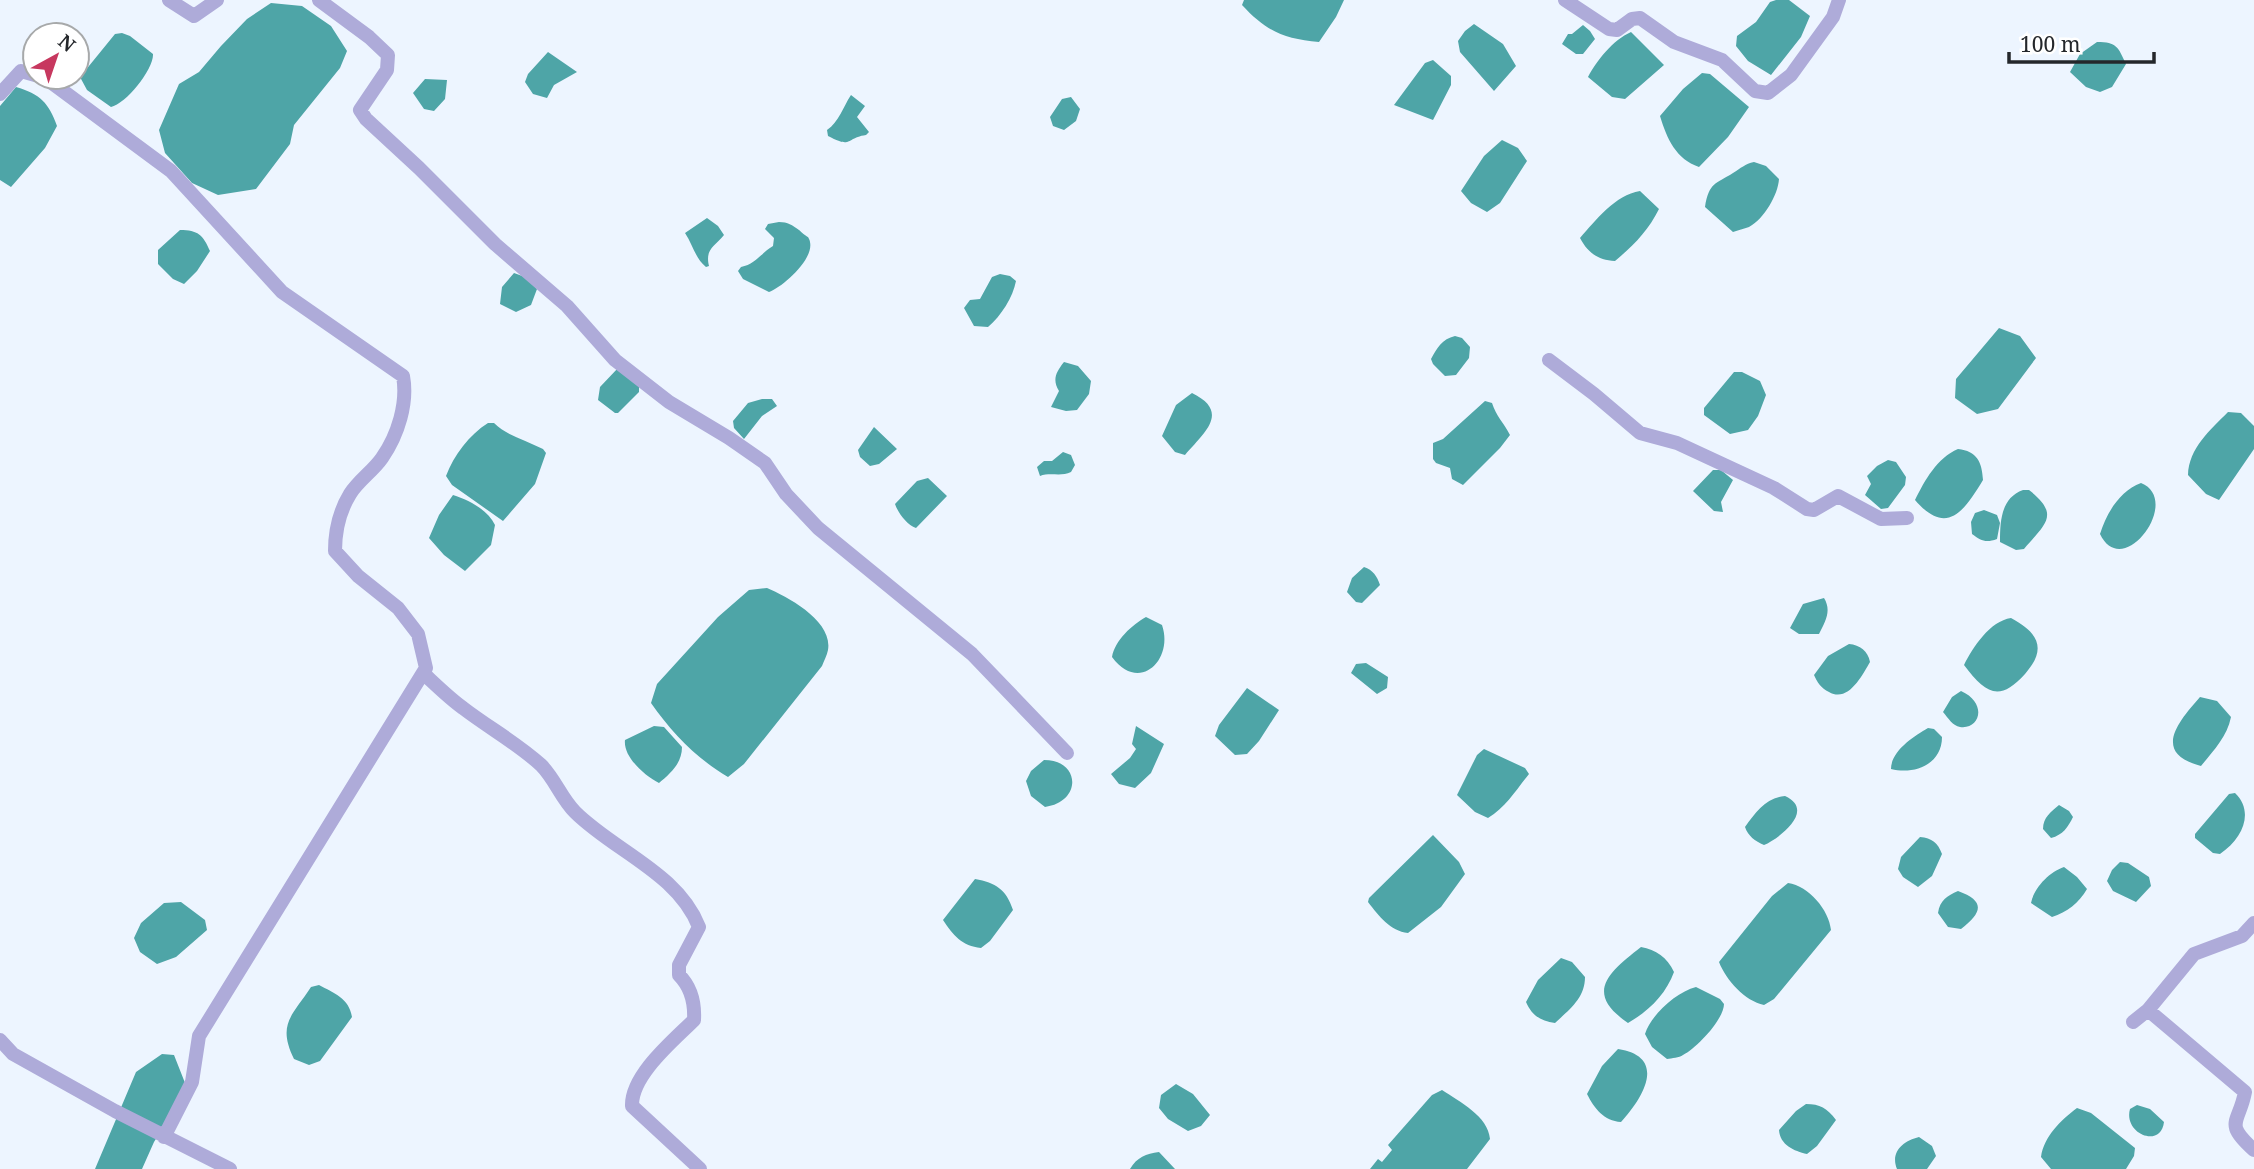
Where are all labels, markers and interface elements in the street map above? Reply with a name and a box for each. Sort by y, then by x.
north arrow [21,21,91,91]
scale bar [2009,21,2154,65]
text: N [53,28,81,58]
text: 100 m [2020,30,2081,58]

